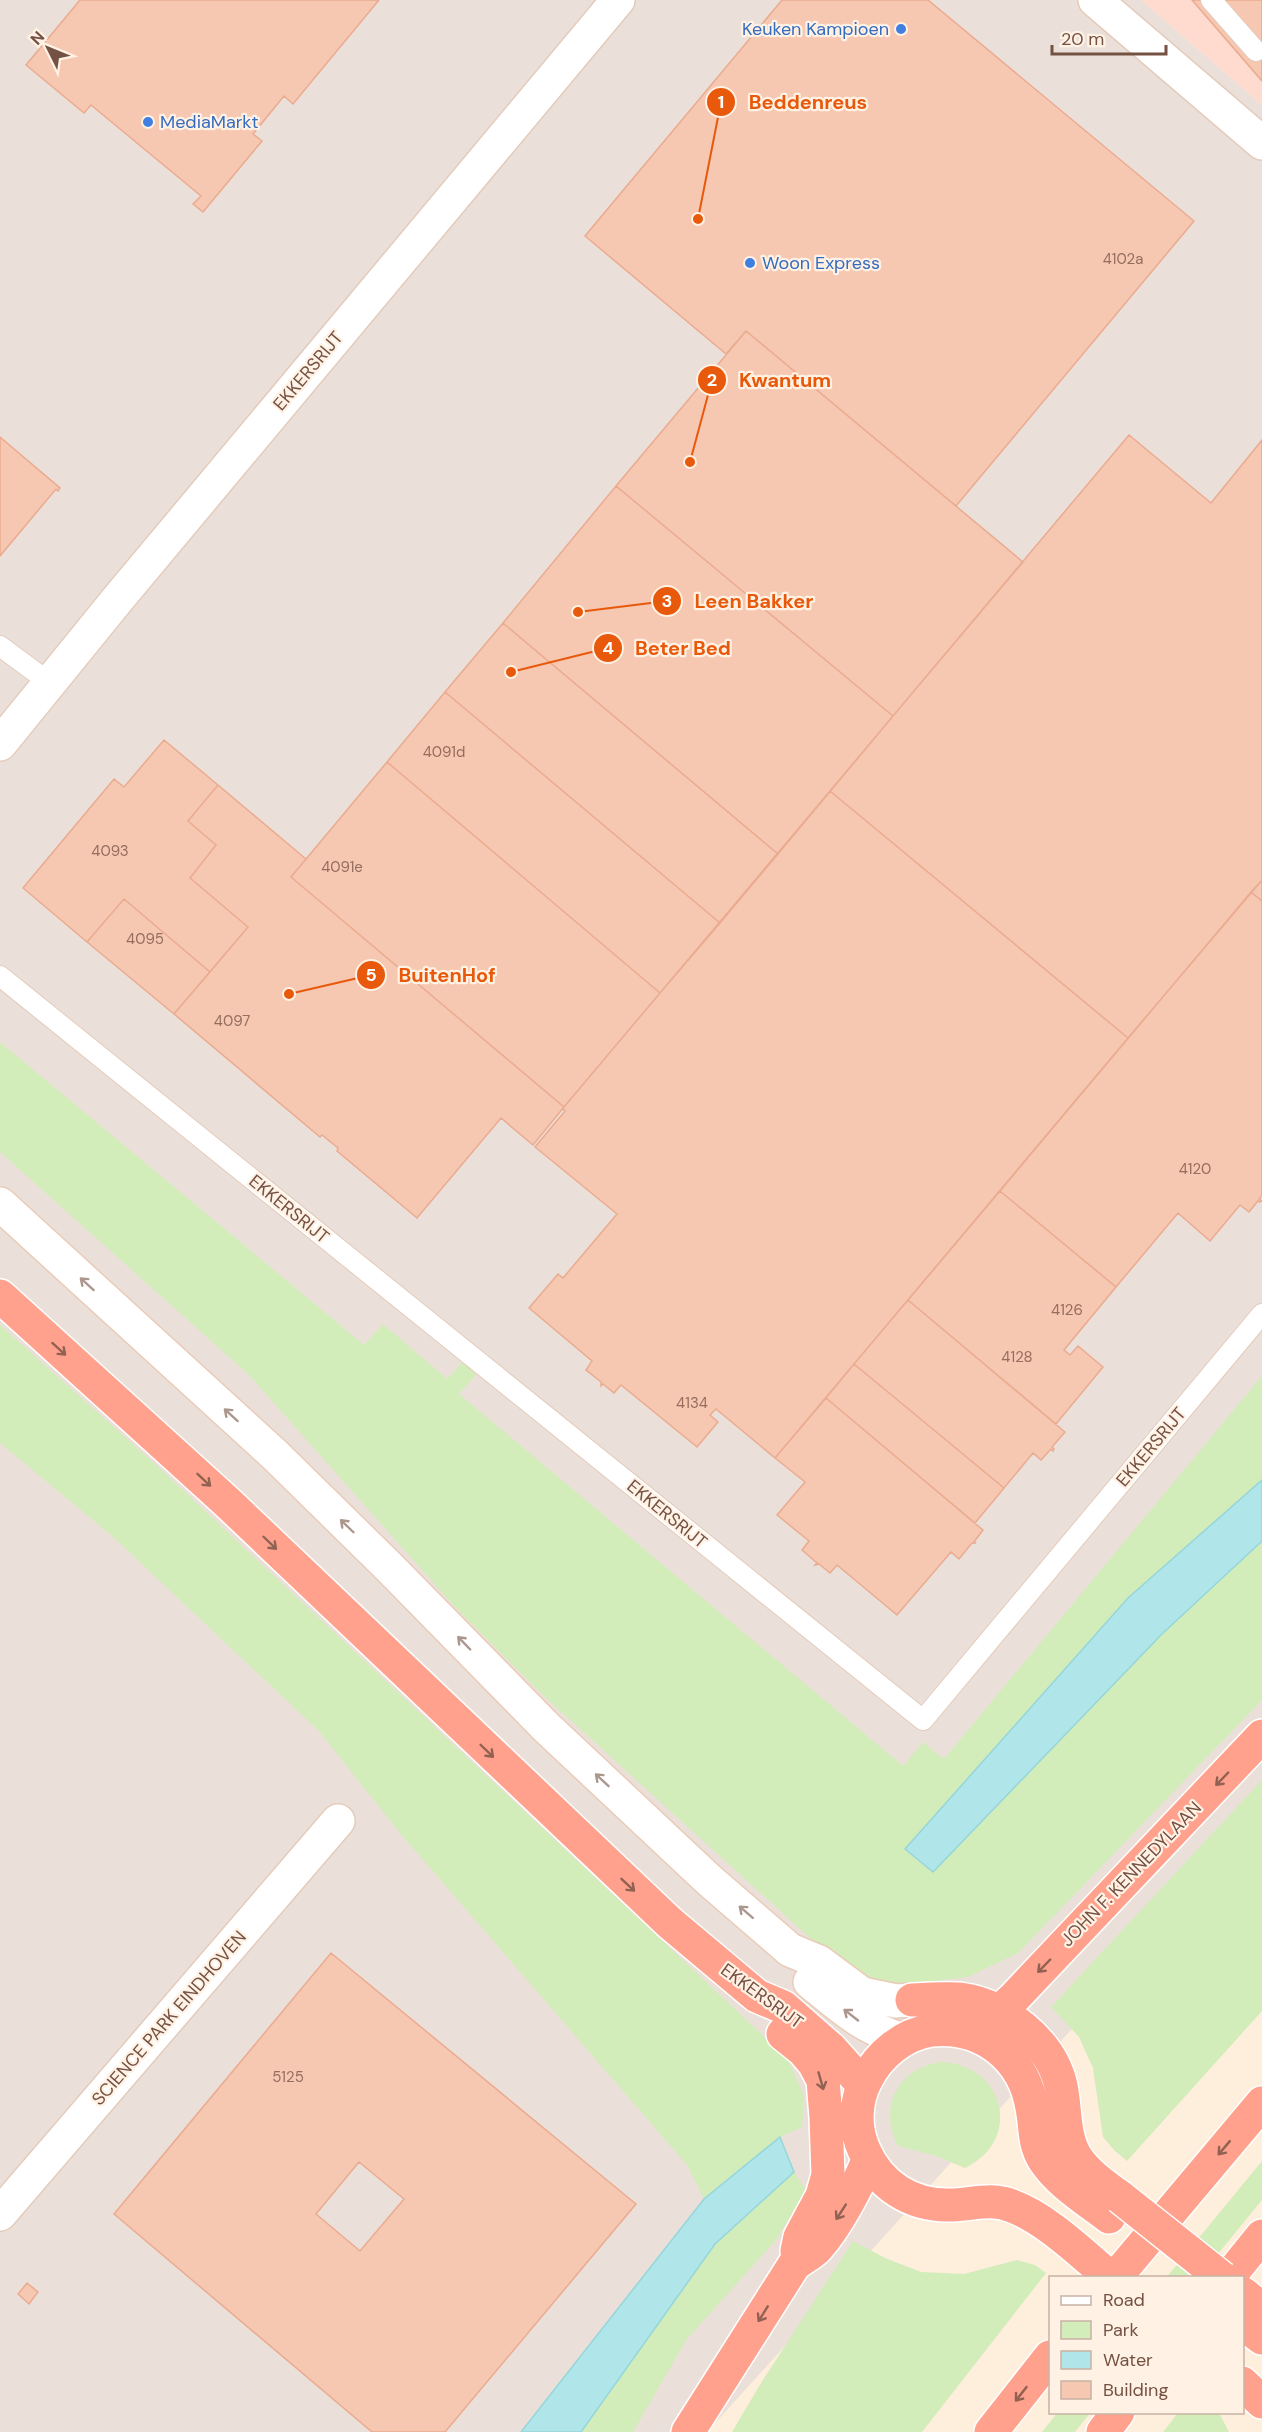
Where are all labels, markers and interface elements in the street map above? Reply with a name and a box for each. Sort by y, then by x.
place label: Keuken Kampioen [742,17,889,41]
north arrow [18,18,78,78]
scale bar [1052,18,1166,56]
marker: Keuken Kampioen [894,22,908,36]
text: N [26,27,49,50]
text: 20 m [1061,27,1104,51]
callout: Beddenreus [706,83,879,121]
text: Beddenreus [749,89,867,115]
text: 1 [718,90,724,114]
place label: MediaMarkt [160,110,258,134]
marker: MediaMarkt [141,115,155,129]
house number: 4102a [1103,249,1143,269]
place label: Woon Express [762,251,880,275]
marker: Woon Express [743,256,757,270]
street label: EKKERSRIJT [268,326,348,416]
callout: Kwantum [697,361,843,399]
text: Kwantum [739,367,831,393]
text: 2 [707,368,717,392]
callout: Leen Bakker [652,582,825,620]
text: Leen Bakker [695,588,813,614]
text: 3 [662,589,672,613]
callout: Beter Bed [593,629,742,667]
text: Beter Bed [635,635,731,661]
text: 4 [602,636,614,660]
house number: 4091d [423,742,465,762]
house number: 4093 [91,841,129,861]
house number: 4091e [321,857,363,877]
house number: 4095 [126,929,164,949]
callout: BuitenHof [356,956,507,994]
text: BuitenHof [398,962,496,988]
text: 5 [365,963,377,987]
house number: 4097 [214,1011,250,1031]
house number: 4120 [1179,1159,1211,1179]
street label: EKKERSRIJT [244,1169,334,1249]
one-way arrow [80,1277,95,1291]
house number: 4126 [1051,1300,1083,1320]
one-way arrow [51,1342,66,1356]
house number: 4128 [1001,1347,1033,1367]
house number: 4134 [676,1393,708,1413]
street label: EKKERSRIJT [1111,1402,1191,1492]
one-way arrow [224,1408,239,1422]
one-way arrow [196,1473,211,1487]
street label: EKKERSRIJT [622,1474,712,1554]
one-way arrow [340,1518,355,1533]
one-way arrow [262,1536,277,1550]
one-way arrow [456,1635,471,1650]
one-way arrow [479,1743,494,1758]
one-way arrow [1214,1771,1229,1786]
one-way arrow [595,1773,610,1787]
street label: JOHN F. KENNEDYLAAN [1055,1796,1207,1952]
one-way arrow [621,1877,636,1892]
one-way arrow [739,1905,754,1919]
street label: SCIENCE PARK EINDHOVEN [86,1925,252,2111]
street label: EKKERSRIJT [716,1958,808,2034]
one-way arrow [1037,1958,1051,1973]
one-way arrow [843,2009,859,2022]
house number: 5125 [272,2067,304,2087]
one-way arrow [816,2071,827,2090]
one-way arrow [1218,2140,1231,2156]
one-way arrow [835,2203,847,2220]
legend [1049,2276,1244,2414]
text: Road [1103,2288,1145,2312]
one-way arrow [756,2306,769,2323]
text: Park [1103,2318,1139,2342]
text: Water [1103,2348,1153,2372]
text: Building [1103,2378,1168,2402]
one-way arrow [1014,2386,1027,2402]

